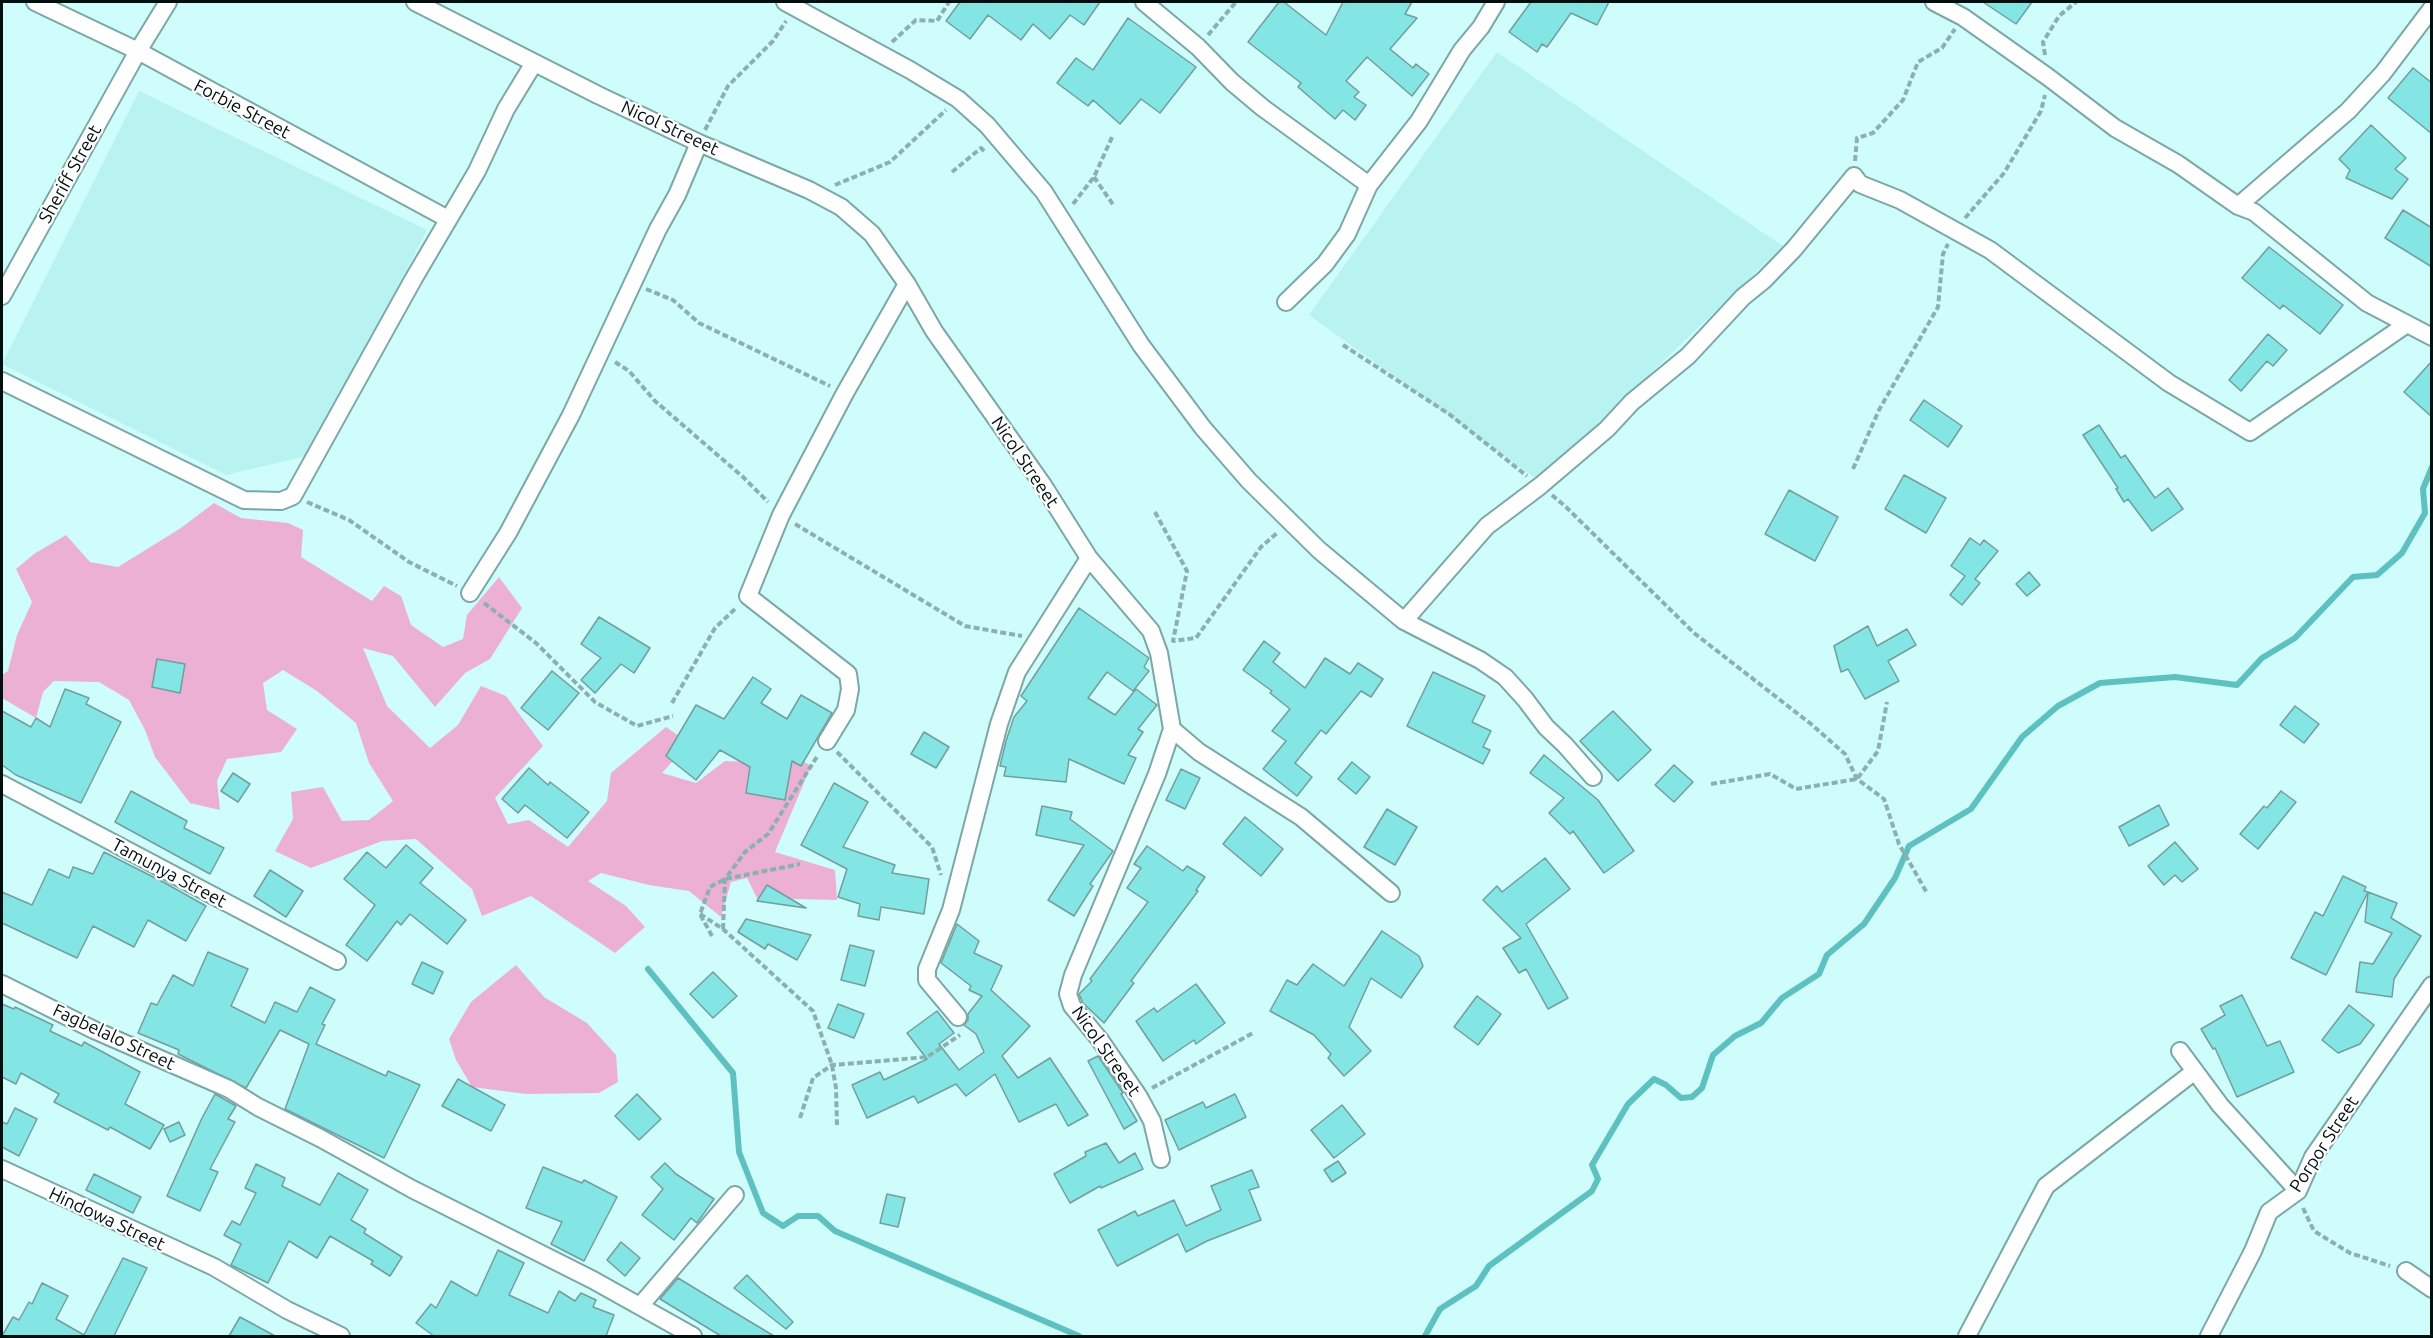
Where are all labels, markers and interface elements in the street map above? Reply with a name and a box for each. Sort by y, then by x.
street label: Forbie Street [190,75,294,143]
street label: Nicol Streeet [618,96,722,160]
street label: Sheriff Street [34,121,106,227]
street label: Nicol Streeet [987,412,1063,512]
street label: Tamunya Street [108,834,230,912]
street label: Fagbelalo Street [49,999,179,1075]
street label: Nicol Streeet [1067,1002,1145,1100]
street label: Porpor Street [2285,1092,2363,1196]
street label: Hindowa Street [45,1183,169,1255]

